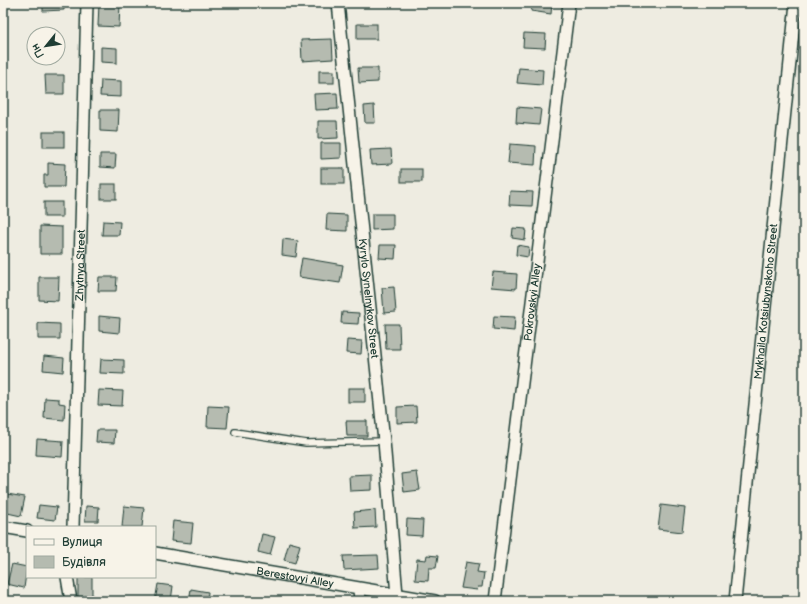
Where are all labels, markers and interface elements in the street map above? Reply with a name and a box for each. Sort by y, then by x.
north arrow [26,26,66,66]
text: Пн [28,41,47,60]
street label: Mykhaila Kotsiubynskoho Street [752,223,781,380]
street label: Zhytnya Street [73,229,88,302]
street label: Kyrylo Synelnykov Street [356,238,381,360]
street label: Pokrovskyi Alley [521,263,544,342]
legend [26,526,156,578]
text: Вулиця [62,535,103,550]
text: Будівля [62,555,106,570]
street label: Berestovyi Alley [255,564,335,590]

